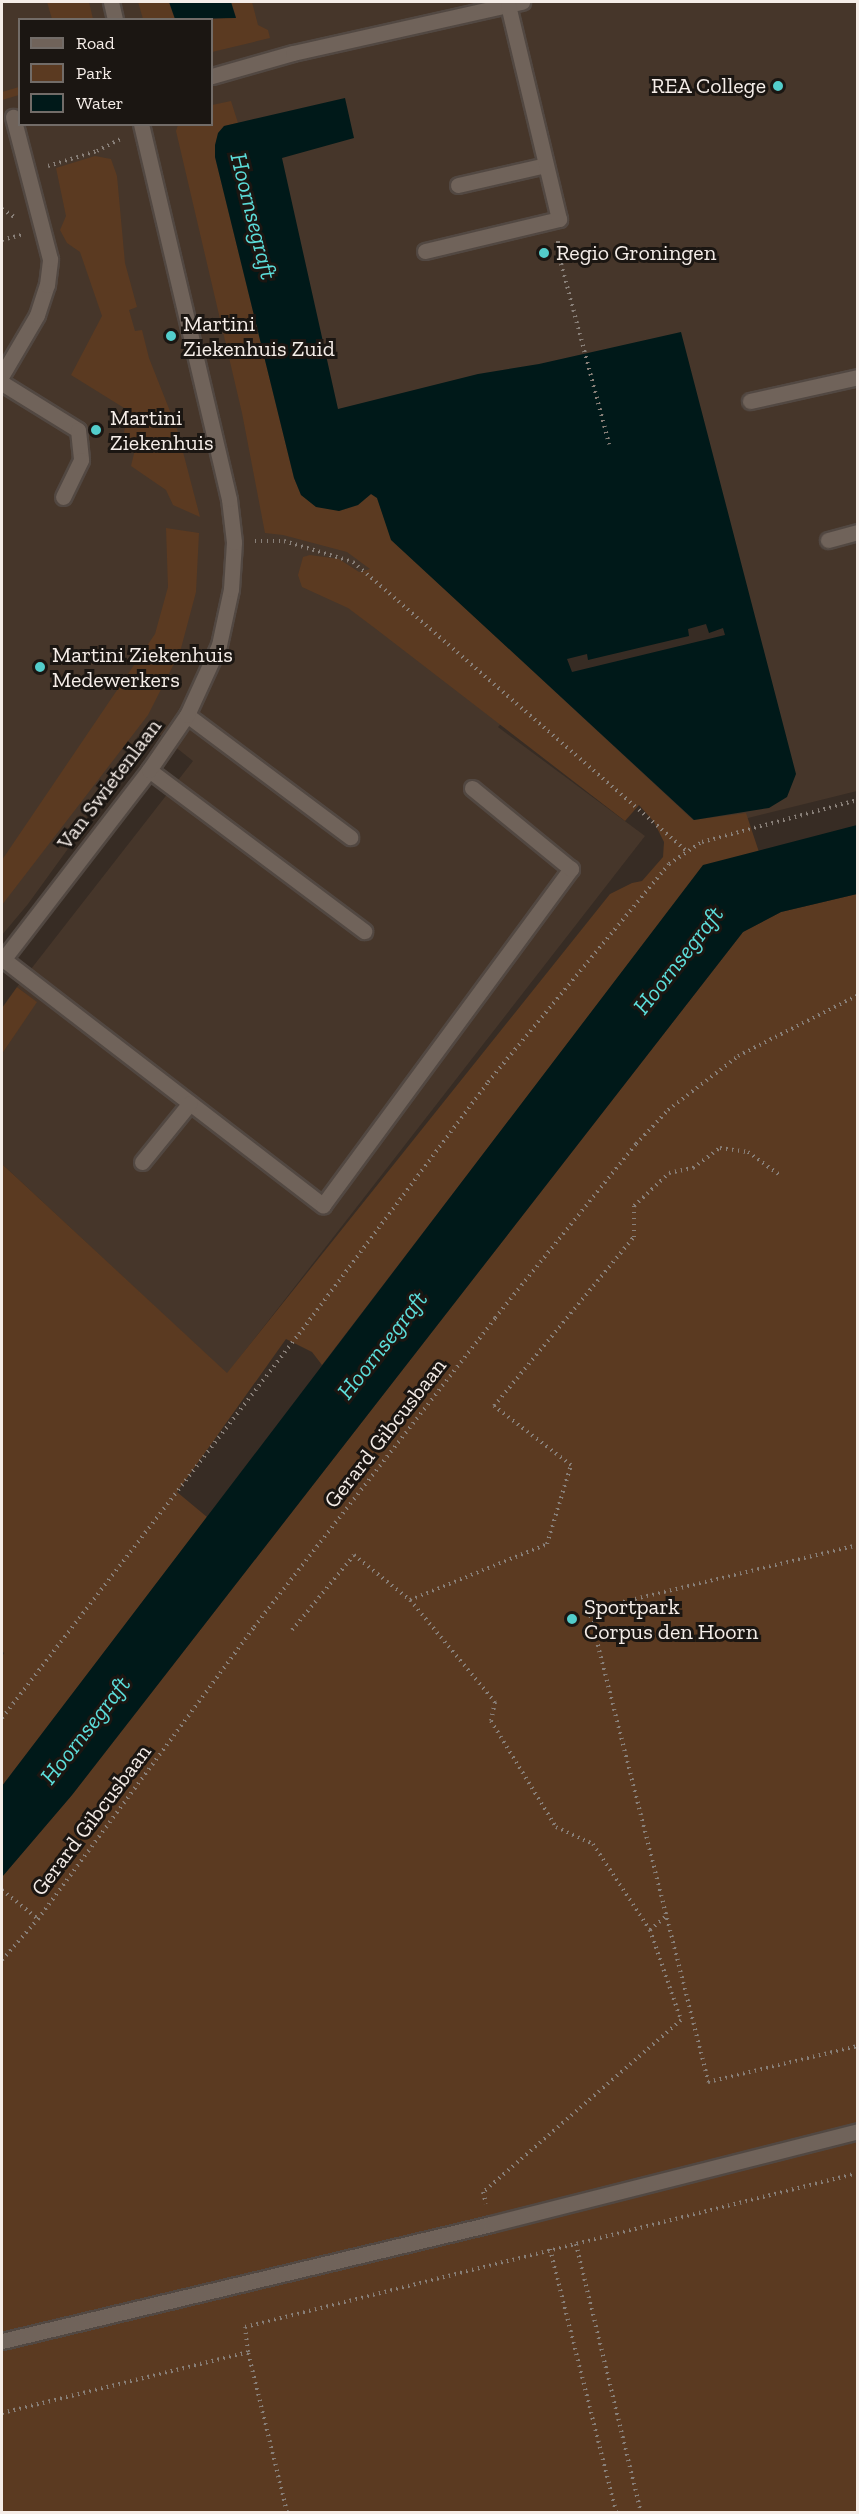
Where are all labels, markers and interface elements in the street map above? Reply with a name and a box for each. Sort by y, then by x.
legend [18,18,213,126]
text: Road [76,32,115,54]
text: Park [76,62,112,84]
place label: REA College [650,73,766,99]
marker: REA College [771,79,785,93]
text: Water [76,92,123,114]
water label: Hoornsegraft [224,150,284,282]
place label: Regio Groningen [556,240,716,266]
marker: Regio Groningen [537,246,551,260]
place label: Martini Ziekenhuis Zuid [183,310,335,362]
marker: Martini Ziekenhuis Zuid [164,329,178,343]
place label: Martini Ziekenhuis [110,404,214,456]
marker: Martini Ziekenhuis [87,421,105,439]
place label: Martini Ziekenhuis Medewerkers [52,641,233,692]
marker: Martini Ziekenhuis Medewerkers [33,660,47,674]
street label: Van Swietenlaan [51,713,167,855]
water label: Hoornsegraft [627,900,729,1020]
water label: Hoornsegraft [331,1285,433,1405]
street label: Gerard Gibcusbaan [318,1353,452,1513]
place label: Sportpark Corpus den Hoorn [584,1593,758,1645]
marker: Sportpark Corpus den Hoorn [565,1612,579,1626]
water label: Hoornsegraft [34,1670,136,1790]
street label: Gerard Gibcusbaan [26,1739,156,1901]

